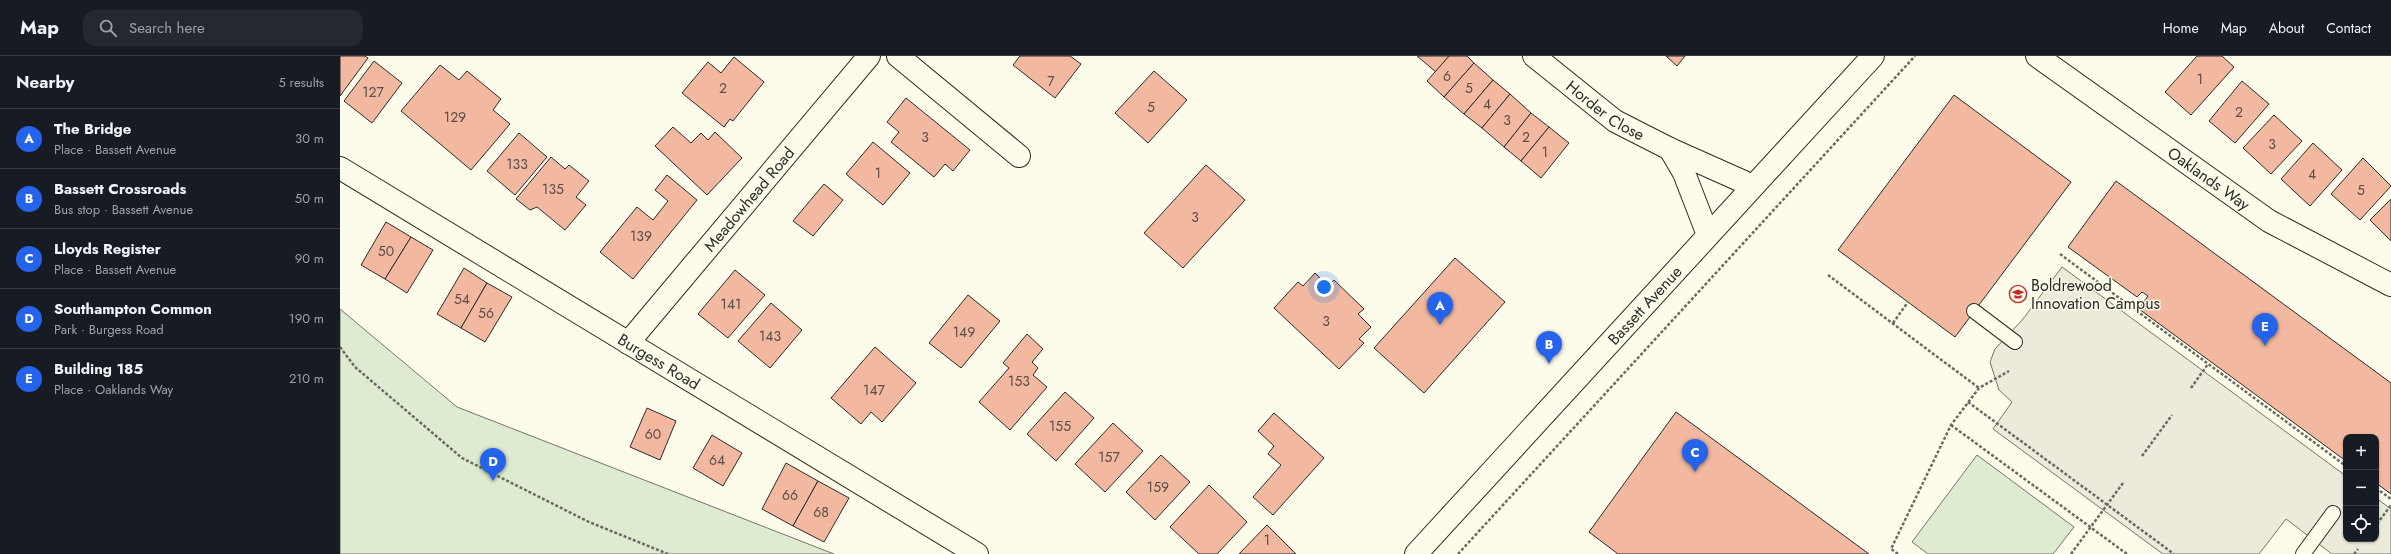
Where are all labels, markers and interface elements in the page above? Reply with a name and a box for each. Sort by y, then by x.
search box [83,10,363,46]
text: Map [20,14,59,41]
icon: search [97,17,119,39]
text: Search here [129,17,205,39]
text: Home [2163,18,2199,38]
text: Map [2221,18,2247,38]
text: About [2269,18,2304,38]
text: Contact [2326,18,2371,38]
house number: 6 [1443,66,1451,86]
house number: 1 [2197,69,2203,89]
text: Nearby [16,70,74,94]
house number: 7 [1047,71,1055,91]
text: 5 results [278,73,324,92]
street label: Horder Close [1561,75,1648,146]
house number: 2 [719,78,727,98]
house number: 5 [1465,78,1473,98]
house number: 127 [362,82,384,102]
house number: 4 [1483,94,1491,114]
house number: 5 [1147,97,1155,117]
house number: 2 [2235,102,2243,122]
house number: 129 [444,107,466,127]
house number: 3 [1503,110,1511,130]
text: The Bridge [54,118,131,140]
house number: 3 [921,127,929,147]
house number: 2 [1522,127,1530,147]
text: A [24,129,34,148]
text: 30 m [295,129,324,148]
house number: 3 [2268,134,2276,154]
text: Place · Bassett Avenue [54,140,176,159]
street label: Oaklands Way [2163,141,2255,217]
street label: Meadowhead Road [699,142,800,257]
house number: 1 [1542,142,1548,162]
house number: 133 [506,154,528,174]
house number: 1 [875,163,881,183]
house number: 4 [2308,164,2316,184]
text: Bassett Crossroads [54,178,186,200]
house number: 135 [542,179,564,199]
house number: 5 [2357,180,2365,200]
text: B [25,189,33,208]
text: 50 m [295,189,324,208]
text: Bus stop · Bassett Avenue [54,200,193,219]
house number: 3 [1191,207,1199,227]
house number: 139 [630,226,652,246]
text: Lloyds Register [54,238,161,260]
house number: 50 [378,241,394,261]
text: C [24,249,34,268]
text: 90 m [295,249,324,268]
text: Place · Bassett Avenue [54,260,176,279]
street label: Bassett Avenue [1603,261,1687,350]
place label: Boldrewood Innovation Campus [2031,274,2160,315]
your location [1314,277,1334,297]
school or university icon: Boldrewood Innovation Campus [2008,284,2028,304]
house number: 54 [454,289,470,309]
pin: A [1427,292,1453,325]
house number: 141 [721,294,741,314]
text: Southampton Common [54,298,212,320]
house number: 56 [478,303,494,323]
text: D [24,309,34,328]
text: 190 m [289,309,324,328]
house number: 3 [1322,311,1330,331]
pin: E [2252,313,2278,346]
text: Park · Burgess Road [54,320,164,339]
house number: 149 [953,322,975,342]
house number: 143 [759,326,781,346]
street label: Burgess Road [613,328,704,395]
pin: B [1536,331,1562,364]
text: Building 185 [54,358,143,380]
text: E [25,369,33,388]
text: 210 m [289,369,324,388]
house number: 153 [1008,371,1030,391]
text: Place · Oaklands Way [54,380,173,399]
house number: 147 [863,380,886,400]
house number: 155 [1049,416,1071,436]
house number: 60 [645,424,661,444]
map controls [2343,434,2379,542]
button: + [2343,434,2379,470]
pin: C [1682,439,1708,472]
house number: 157 [1098,447,1120,467]
pin: D [480,448,506,481]
house number: 64 [709,450,725,470]
button: − [2343,470,2379,506]
house number: 159 [1147,477,1169,497]
house number: 66 [782,485,798,505]
house number: 68 [813,502,829,522]
button: locate [2343,506,2379,542]
house number: 1 [1264,530,1270,550]

